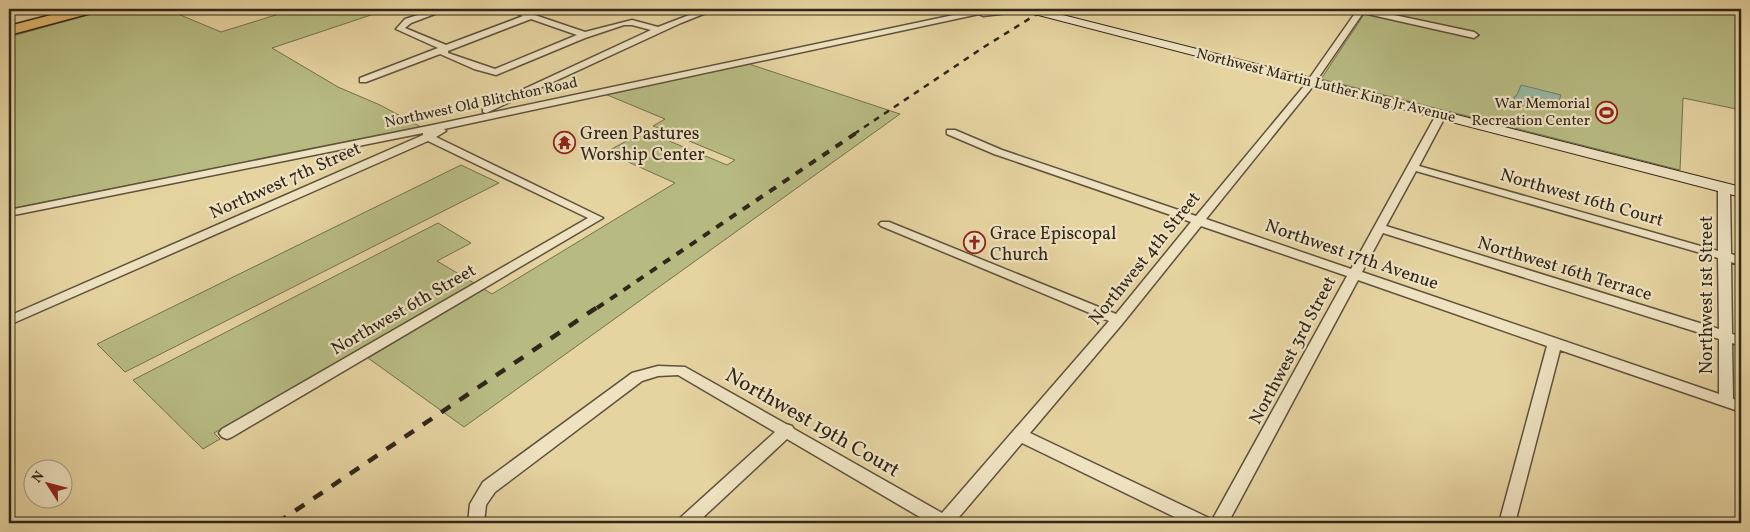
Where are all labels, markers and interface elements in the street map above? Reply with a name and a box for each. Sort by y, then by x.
street label: Northwest Martin Luther King Jr Avenue [1194,44,1458,129]
street label: Northwest Old Blitchton Road [383,73,580,134]
place label: War Memorial Recreation Center [1471,94,1590,132]
sports icon: War Memorial Recreation Center [1594,100,1618,124]
place label: Green Pastures Worship Center [580,122,705,168]
temple icon: Green Pastures Worship Center [552,131,576,155]
street label: Northwest 7th Street [206,137,365,226]
street label: Northwest 16th Court [1497,163,1666,234]
street label: Northwest 4th Street [1083,187,1207,331]
street label: Northwest 17th Avenue [1261,214,1442,297]
street label: Northwest 1st Street [1695,216,1720,374]
place label: Grace Episcopal Church [990,222,1116,268]
church icon: Grace Episcopal Church [962,231,986,255]
street label: Northwest 16th Terrace [1474,231,1655,308]
street label: Northwest 6th Street [327,259,481,362]
street label: Northwest 3rd Street [1244,272,1343,429]
street label: Northwest 19th Court [720,361,905,485]
north arrow [22,460,72,510]
text: N [28,468,49,487]

